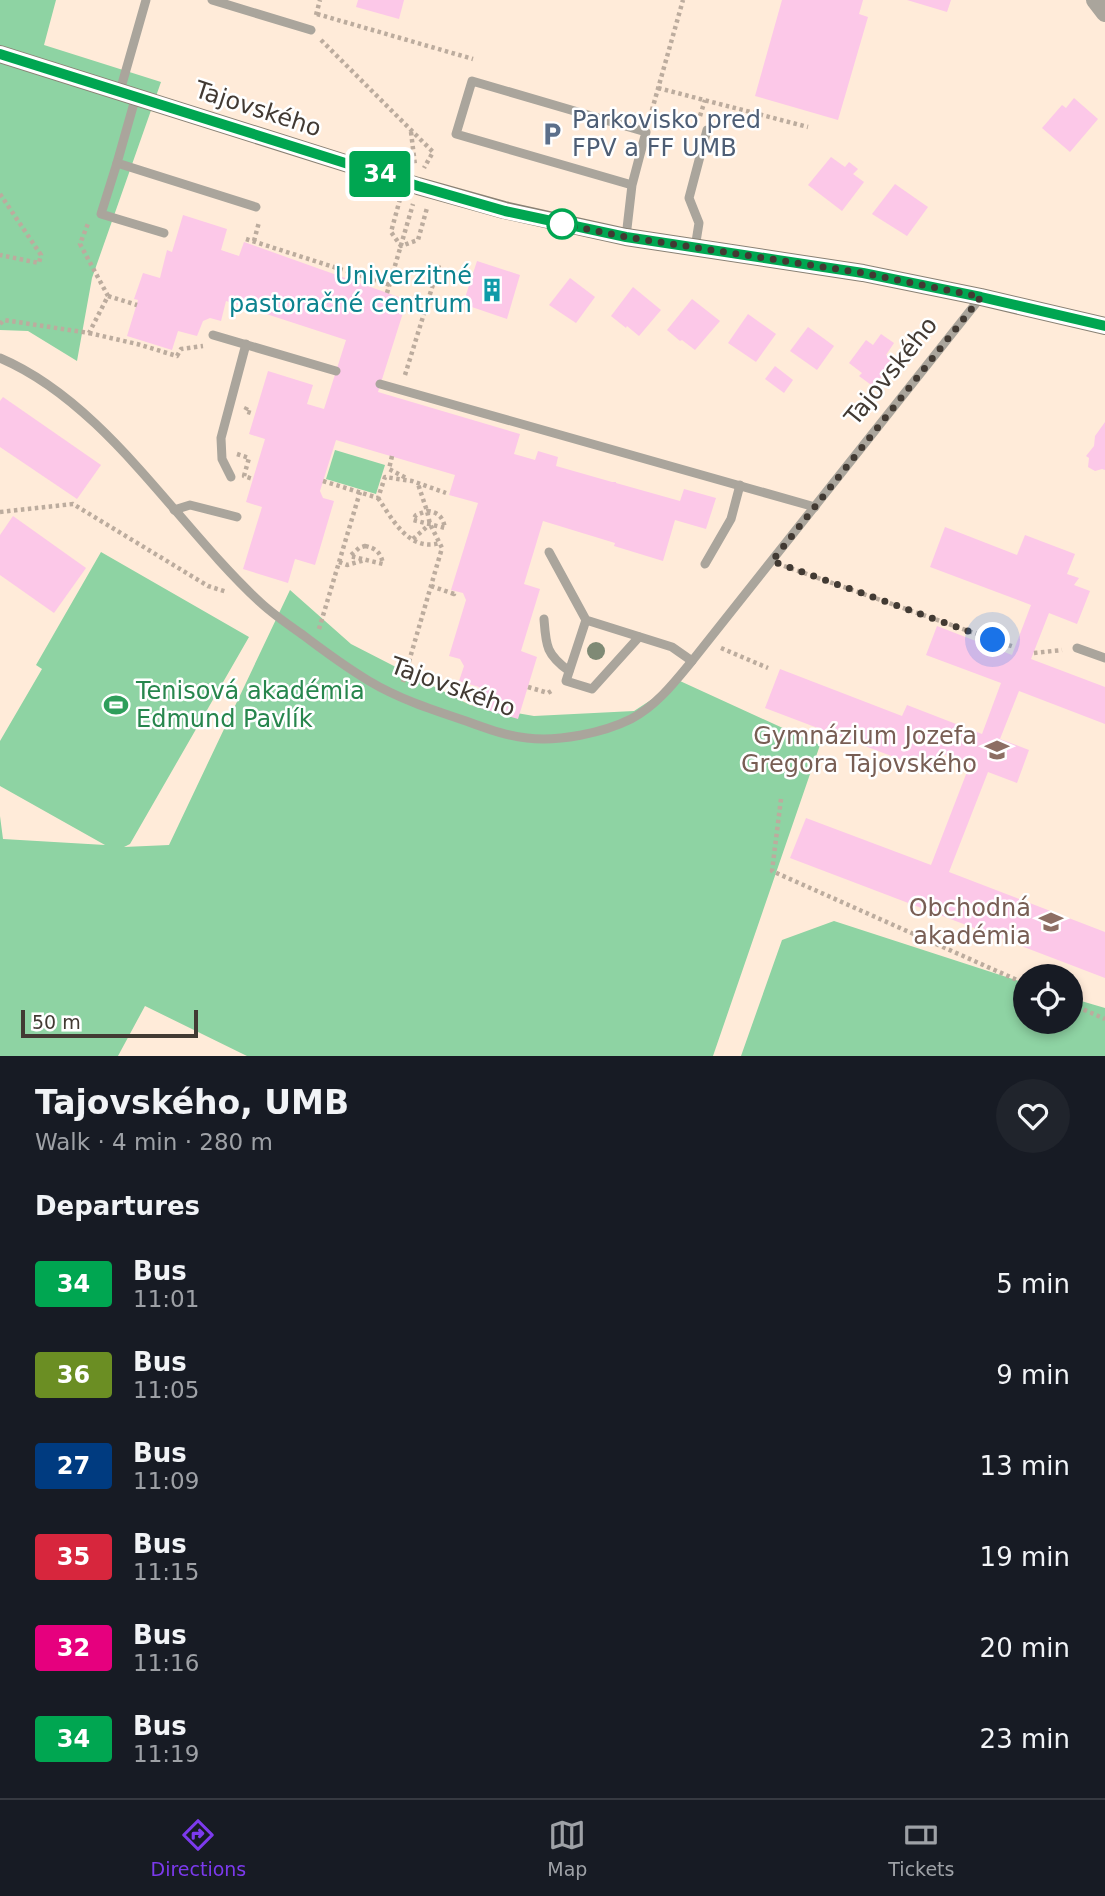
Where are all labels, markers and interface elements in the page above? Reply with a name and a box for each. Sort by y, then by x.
street label: Tajovského [190,75,325,143]
place label: Parkovisko pred FPV a FF UMB [572,106,761,162]
parking icon: Parkovisko pred FPV a FF UMB [538,120,566,148]
line badge: 34 [348,151,412,197]
text: 34 [363,160,397,188]
unlabelled marker [547,209,577,239]
place label: Univerzitné pastoračné centrum [229,262,472,318]
building icon: Univerzitné pastoračné centrum [478,276,506,304]
street label: Tajovského [838,311,943,432]
your location [975,622,1010,657]
street label: Tajovského [386,651,519,723]
place label: Tenisová akadémia Edmund Pavlík [135,677,365,733]
sports icon: Tenisová akadémia Edmund Pavlík [102,691,130,719]
place label: Gymnázium Jozefa Gregora Tajovského [741,722,977,778]
school or university icon: Gymnázium Jozefa Gregora Tajovského [983,736,1011,764]
place label: Obchodná akadémia [909,894,1031,950]
school or university icon: Obchodná akadémia [1037,908,1065,936]
map controls [1013,964,1083,1034]
button: locate [1013,964,1083,1034]
scale bar [21,1007,198,1039]
text: 50 m [32,1011,81,1033]
button: heart [996,1079,1070,1153]
text: Tajovského, UMB [35,1083,349,1122]
text: Walk · 4 min · 280 m [35,1129,273,1155]
text: Departures [35,1191,200,1221]
text: Bus [133,1256,187,1286]
text: 5 min [996,1269,1070,1299]
text: 34 [57,1270,90,1298]
text: 11:01 [133,1286,199,1312]
text: Bus [133,1347,187,1377]
text: 9 min [996,1360,1070,1390]
text: 36 [57,1361,90,1389]
text: 11:05 [133,1377,199,1403]
text: Bus [133,1438,187,1468]
text: 13 min [980,1451,1070,1481]
text: 27 [57,1452,90,1480]
text: 11:09 [133,1468,199,1494]
text: Bus [133,1529,187,1559]
text: 19 min [980,1542,1070,1572]
text: 35 [57,1543,90,1571]
text: 11:15 [133,1559,199,1585]
text: Bus [133,1620,187,1650]
text: 20 min [980,1633,1070,1663]
text: 32 [57,1634,90,1662]
text: 11:16 [133,1650,199,1676]
text: Bus [133,1711,187,1741]
text: 23 min [980,1724,1070,1754]
text: 34 [57,1725,90,1753]
text: 11:19 [133,1741,199,1767]
tab: Directions [151,1816,246,1880]
tab: Map [547,1816,587,1880]
tab: Tickets [888,1816,954,1880]

